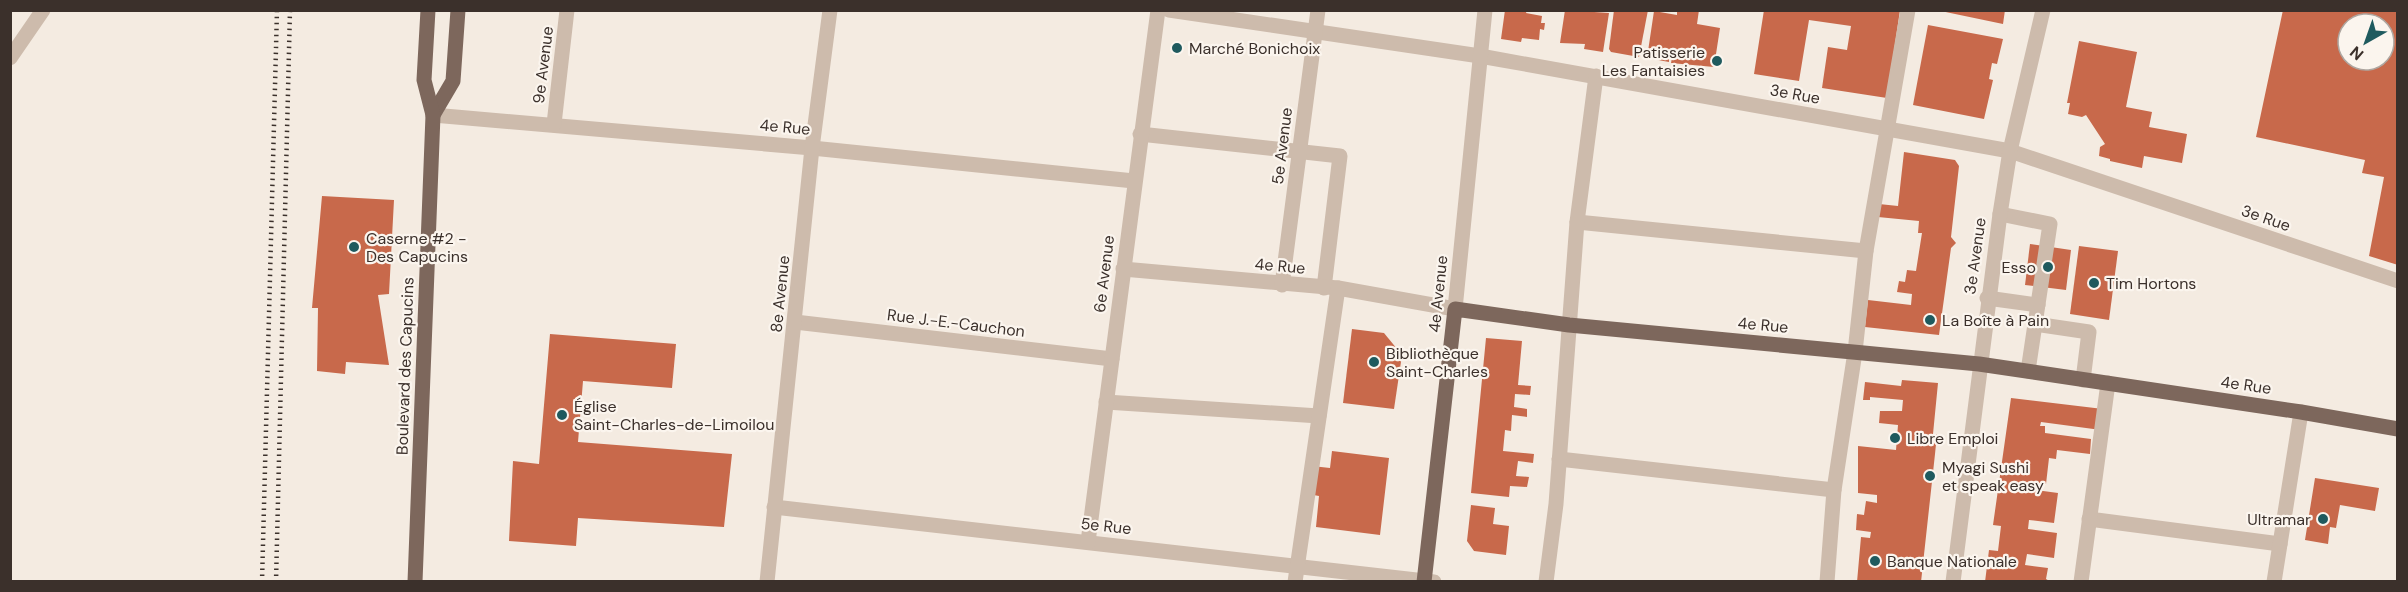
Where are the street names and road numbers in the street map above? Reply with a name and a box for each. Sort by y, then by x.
street label: 9e Avenue [528,25,558,105]
street label: 3e Rue [1768,79,1822,109]
street label: 5e Avenue [1267,106,1297,186]
street label: 4e Rue [759,114,811,140]
street label: 3e Rue [2239,200,2293,236]
street label: 3e Avenue [1959,216,1991,296]
street label: 6e Avenue [1089,234,1119,314]
street label: 4e Rue [1254,253,1306,279]
street label: 8e Avenue [766,254,794,334]
street label: 4e Avenue [1424,254,1452,334]
street label: Boulevard des Capucins [391,277,419,455]
street label: Rue J.-E.-Cauchon [886,304,1026,342]
street label: 4e Rue [1737,312,1789,338]
street label: 4e Rue [2219,371,2273,399]
street label: 5e Rue [1080,513,1132,539]

